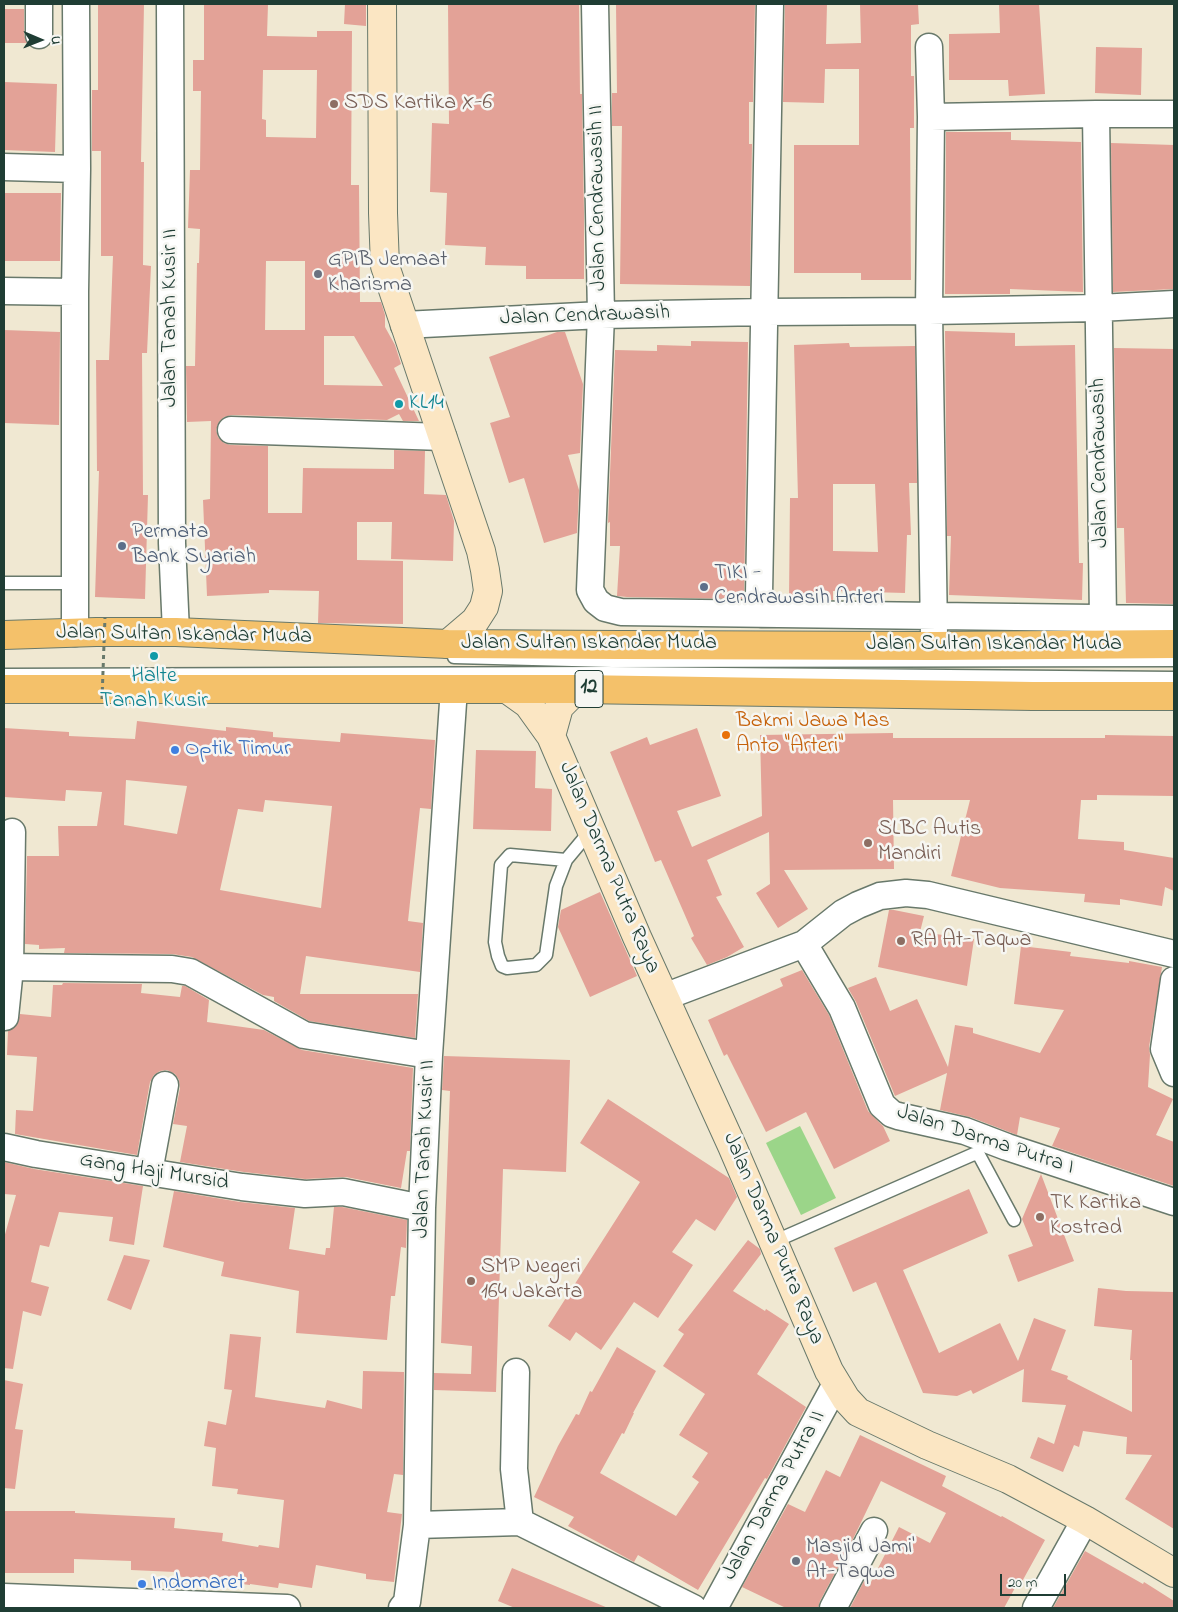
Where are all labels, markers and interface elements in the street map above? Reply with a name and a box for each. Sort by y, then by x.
north arrow [15,15,65,65]
text: U [45,36,66,45]
place label: SDS Kartika X-6 [344,91,492,117]
marker: SDS Kartika X-6 [328,98,340,110]
street label: Jalan Cendrawasih II [584,105,614,291]
street label: Jalan Tanah Kusir II [158,229,184,407]
place label: GPIB Jemaat Kharisma [328,248,448,300]
marker: GPIB Jemaat Kharisma [312,268,324,280]
street label: Jalan Cendrawasih [499,301,671,333]
street label: Jalan Cendrawasih [1086,378,1116,548]
place label: KL14 [409,391,444,417]
marker: KL14 [393,398,405,410]
place label: Permata Bank Syariah [132,520,256,572]
marker: Permata Bank Syariah [116,540,128,552]
place label: TIKI - Cendrawasih Arteri [714,561,884,612]
marker: TIKI - Cendrawasih Arteri [698,581,710,593]
street label: Jalan Sultan Iskandar Muda [56,621,312,651]
street label: Jalan Sultan Iskandar Muda [461,631,717,657]
street label: Jalan Sultan Iskandar Muda [866,632,1122,658]
marker: Halte Tanah Kusir [148,650,160,662]
place label: Halte Tanah Kusir [100,664,208,716]
road number: 12 [575,671,603,708]
place label: Bakmi Jawa Mas Anto "Arteri" [736,709,890,760]
marker: Bakmi Jawa Mas Anto "Arteri" [720,729,732,741]
place label: Optik Timur [185,737,291,763]
marker: Optik Timur [169,744,181,756]
street label: Jalan Darma Putra Raya [551,758,665,978]
place label: SLBC Autis Mandiri [878,817,981,868]
marker: SLBC Autis Mandiri [862,837,874,849]
place label: RA At-Taqwa [911,928,1031,954]
marker: RA At-Taqwa [895,935,907,947]
street label: Jalan Tanah Kusir II [410,1059,442,1239]
street label: Jalan Darma Putra I [893,1100,1077,1182]
street label: Jalan Darma Putra Raya [715,1129,829,1349]
street label: Gang Haji Mursid [78,1148,230,1198]
place label: TK Kartika Kostrad [1050,1191,1141,1242]
marker: TK Kartika Kostrad [1034,1211,1046,1223]
place label: SMP Negeri 164 Jakarta [481,1255,582,1306]
marker: SMP Negeri 164 Jakarta [465,1275,477,1287]
street label: Jalan Darma Putra II [717,1407,833,1585]
place label: Masjid Jami' At-Taqwa [806,1535,915,1586]
marker: Masjid Jami' At-Taqwa [790,1555,802,1567]
scale bar [1003,1564,1069,1596]
place label: Indomaret [152,1571,245,1597]
text: 20 m [1008,1572,1037,1594]
marker: Indomaret [136,1578,148,1590]

